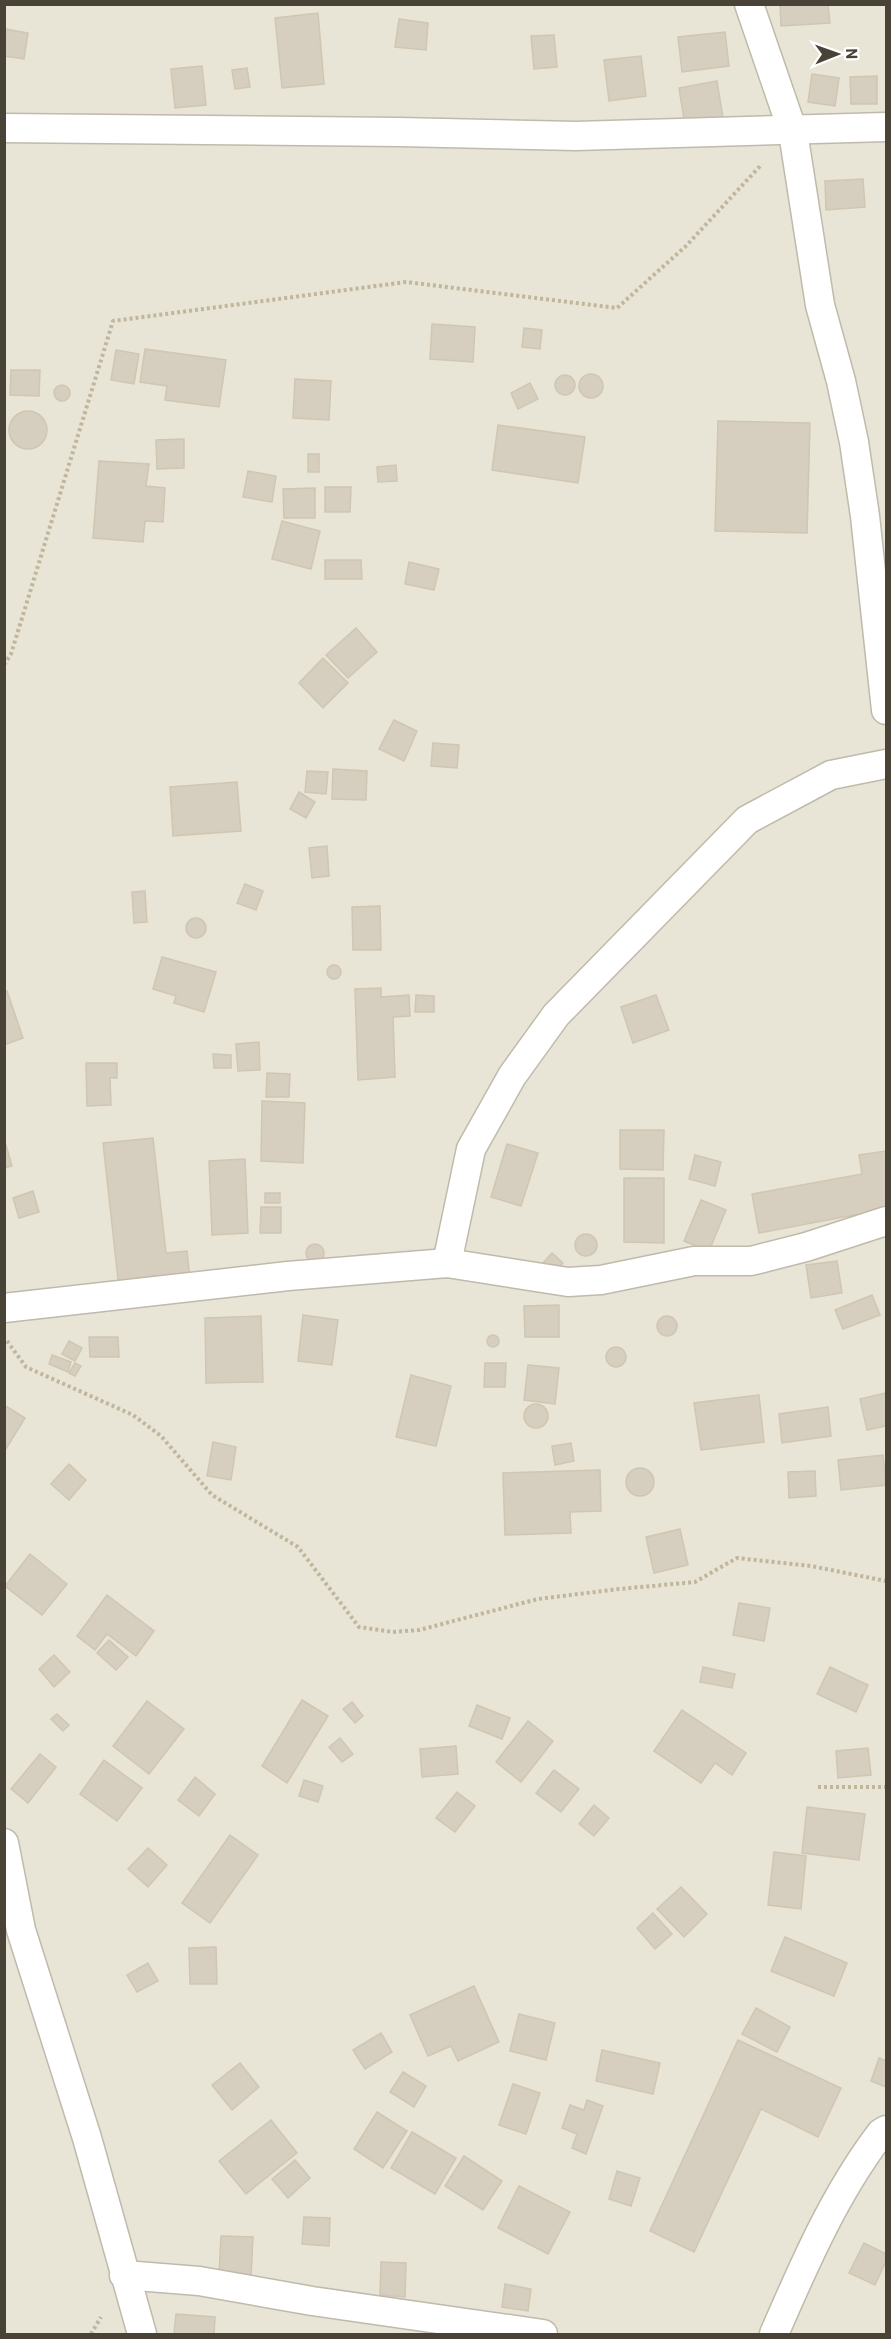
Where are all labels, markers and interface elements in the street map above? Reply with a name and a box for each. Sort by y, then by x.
north arrow [807,24,867,84]
text: N [843,48,862,59]

